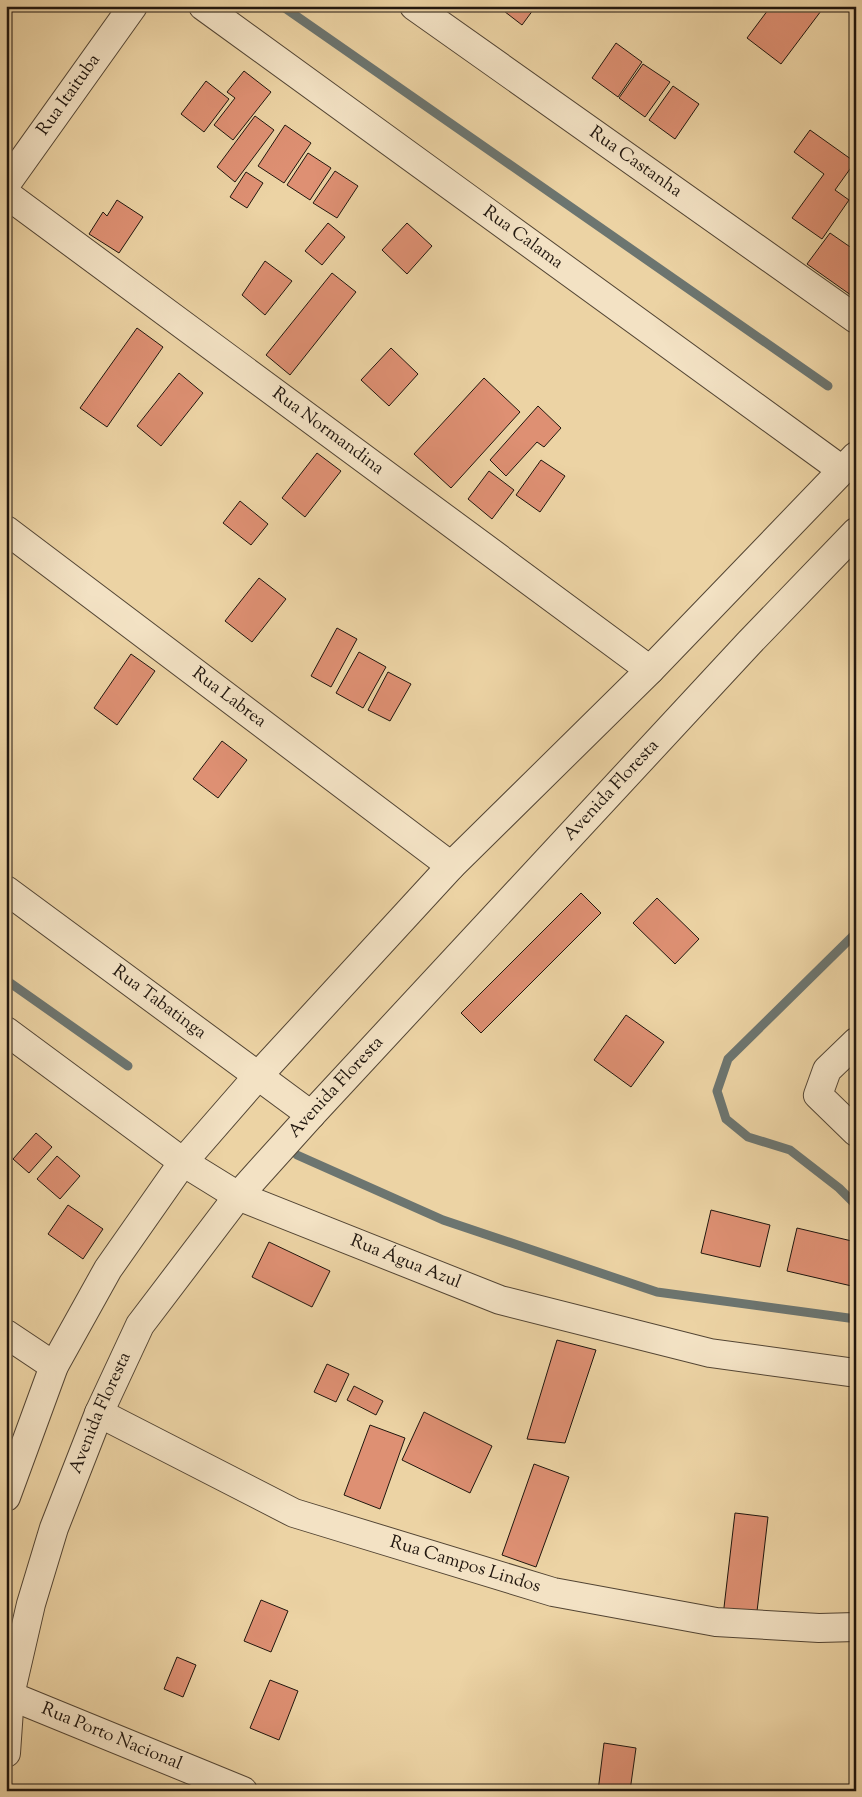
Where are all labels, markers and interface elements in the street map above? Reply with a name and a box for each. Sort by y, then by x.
street label: Rua Itaituba [31,49,107,141]
street label: Rua Castanha [583,121,687,205]
street label: Rua Calama [477,200,568,276]
street label: Rua Normandina [266,382,389,482]
street label: Rua Labrea [186,661,271,735]
street label: Avenida Floresta [558,734,666,847]
street label: Rua Tabatinga [107,959,211,1046]
street label: Avenida Floresta [283,1031,390,1144]
street label: Rua Água Azul [346,1229,465,1296]
street label: Avenida Floresta [63,1348,139,1478]
street label: Rua Campos Lindos [386,1530,544,1600]
street label: Rua Porto Nacional [37,1697,186,1778]

